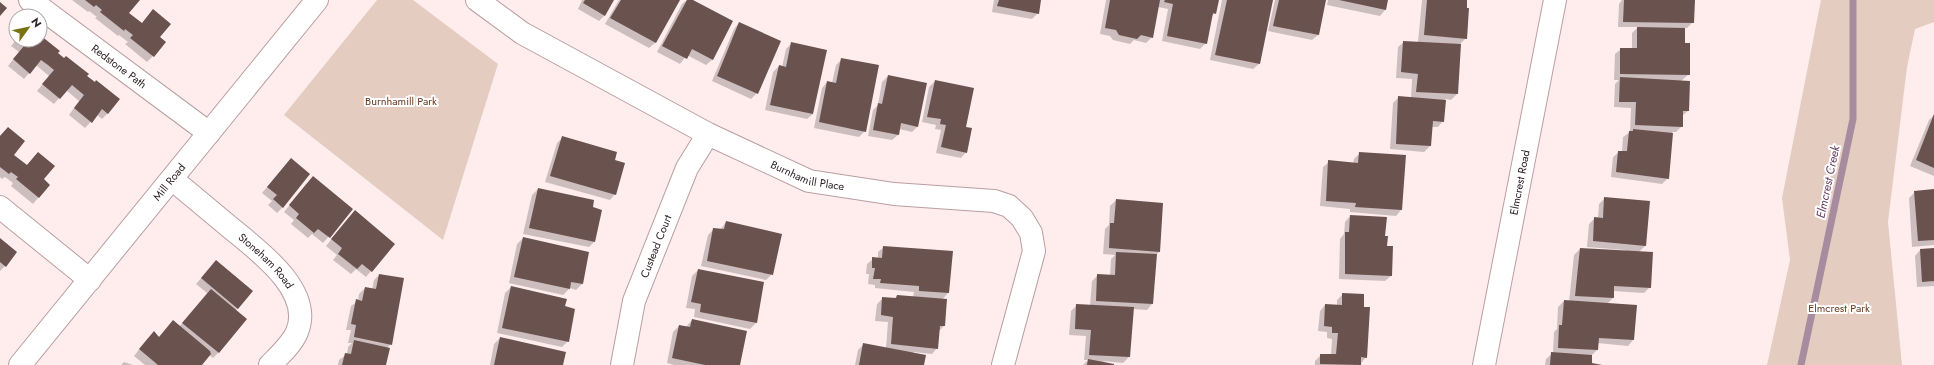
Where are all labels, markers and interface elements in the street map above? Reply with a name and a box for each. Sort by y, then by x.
north arrow [8,8,48,48]
text: N [27,15,45,31]
street label: Redstone Path [88,40,150,92]
park label: Burnhamill Park [365,93,437,109]
water label: Elmcrest Creek [1812,143,1845,220]
street label: Elmcrest Road [1505,149,1534,216]
street label: Burnhamill Place [768,156,846,194]
street label: Mill Road [149,160,189,204]
street label: Custead Court [636,212,676,280]
street label: Stoneham Road [235,229,298,292]
park label: Elmcrest Park [1808,300,1870,316]

